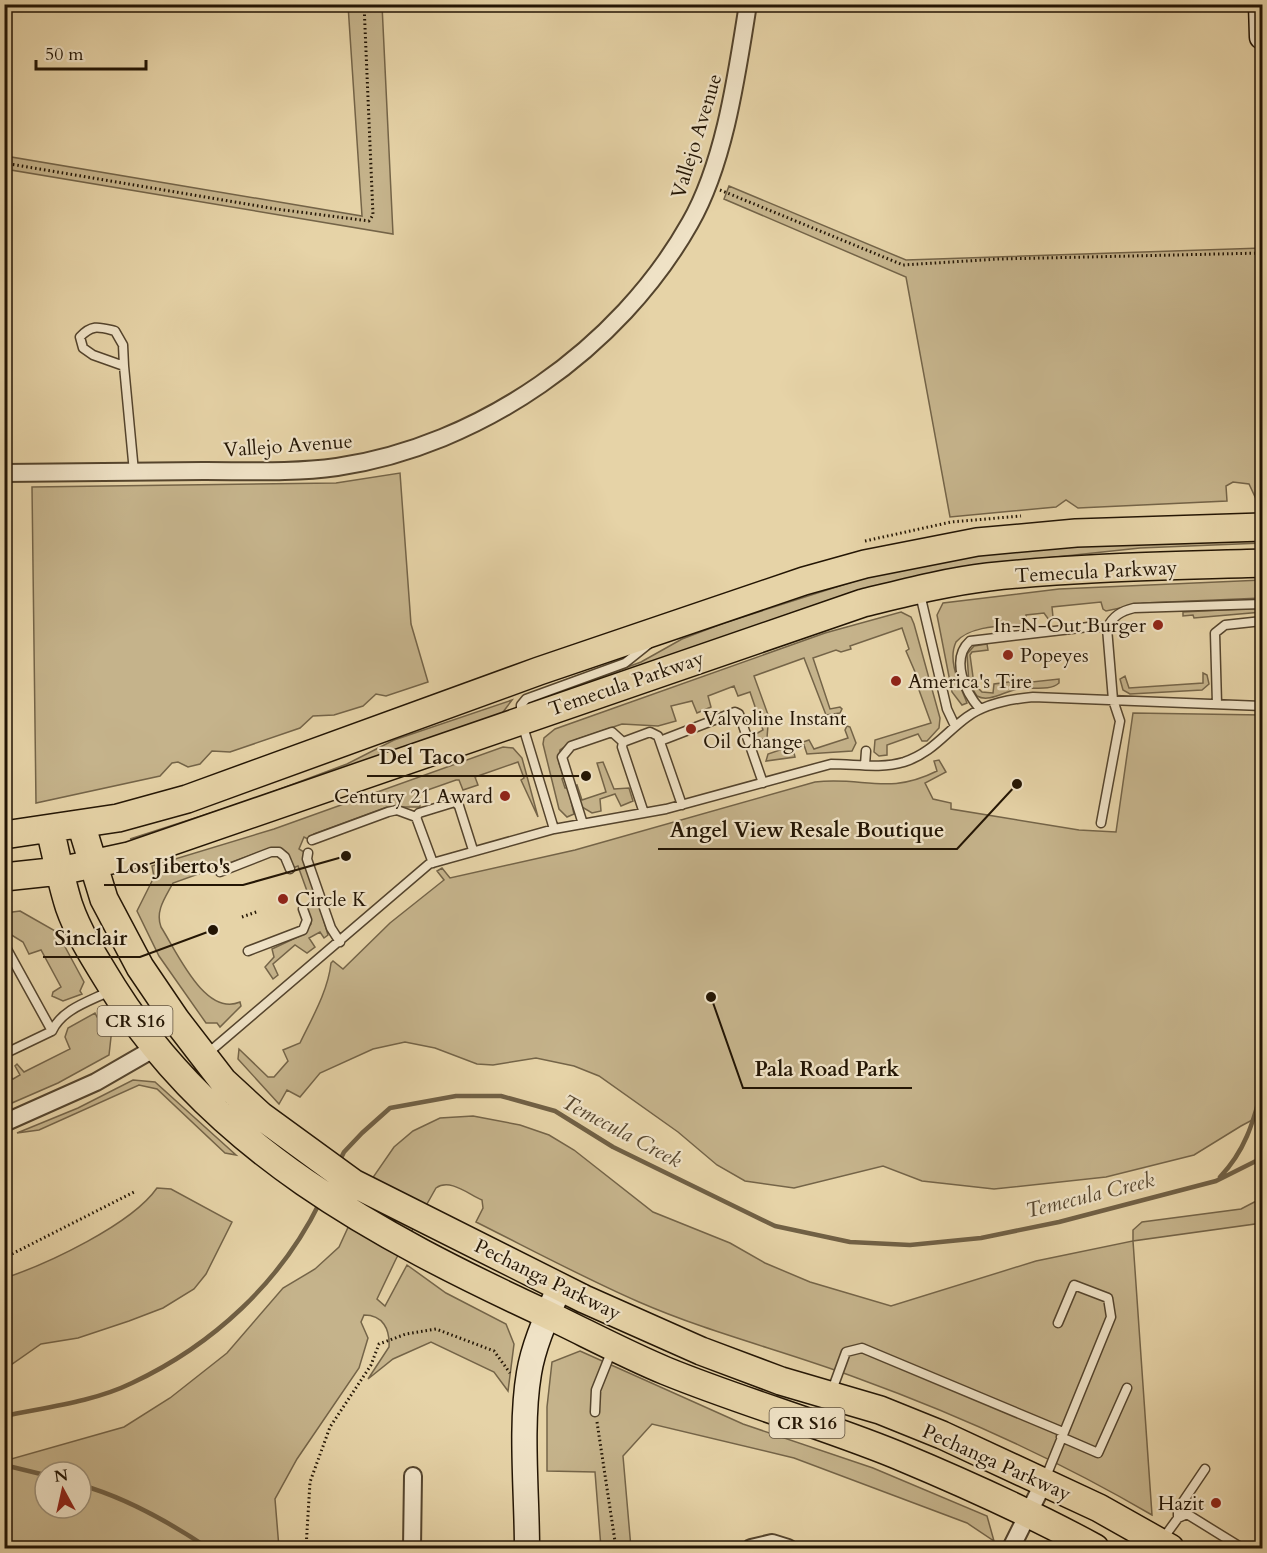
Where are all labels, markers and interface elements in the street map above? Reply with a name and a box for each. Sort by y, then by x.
scale bar [36,33,146,71]
text: 50 m [45,42,84,67]
street label: Vallejo Avenue [665,70,728,202]
street label: Vallejo Avenue [223,428,353,463]
street label: Temecula Parkway [1014,554,1178,589]
place label: In-N-Out Burger [994,612,1147,639]
marker: In-N-Out Burger [1151,618,1165,632]
place label: Popeyes [1020,642,1089,669]
street label: Temecula Parkway [545,644,708,723]
marker: Popeyes [1001,648,1015,662]
place label: America's Tire [908,668,1032,695]
marker: America's Tire [889,674,903,688]
place label: Valvoline Instant Oil Change [703,705,847,755]
marker: Valvoline Instant Oil Change [684,722,698,736]
callout: Del Taco [367,737,477,776]
text: Del Taco [379,743,465,772]
place label: Century 21 Award [334,783,493,810]
marker: Century 21 Award [498,789,512,803]
callout: Angel View Resale Boutique [658,810,957,849]
text: Angel View Resale Boutique [670,816,944,845]
callout: Los Jiberto's [104,846,243,885]
text: Los Jiberto's [116,852,230,881]
place label: Circle K [295,886,367,913]
marker: Circle K [276,892,290,906]
callout: Sinclair [43,918,140,957]
text: Sinclair [54,924,128,953]
road number: CR S16 [98,1006,172,1036]
callout: Pala Road Park [743,1049,912,1088]
text: Pala Road Park [755,1055,899,1084]
water label: Temecula Creek [557,1088,687,1175]
water label: Temecula Creek [1023,1165,1158,1226]
street label: Pechanga Parkway [470,1232,626,1327]
road number: CR S16 [770,1408,844,1438]
street label: Pechanga Parkway [918,1418,1076,1507]
north arrow [33,1460,93,1520]
text: N [53,1464,70,1488]
place label: Hazit [1158,1490,1205,1517]
marker: Hazit [1209,1496,1223,1510]

